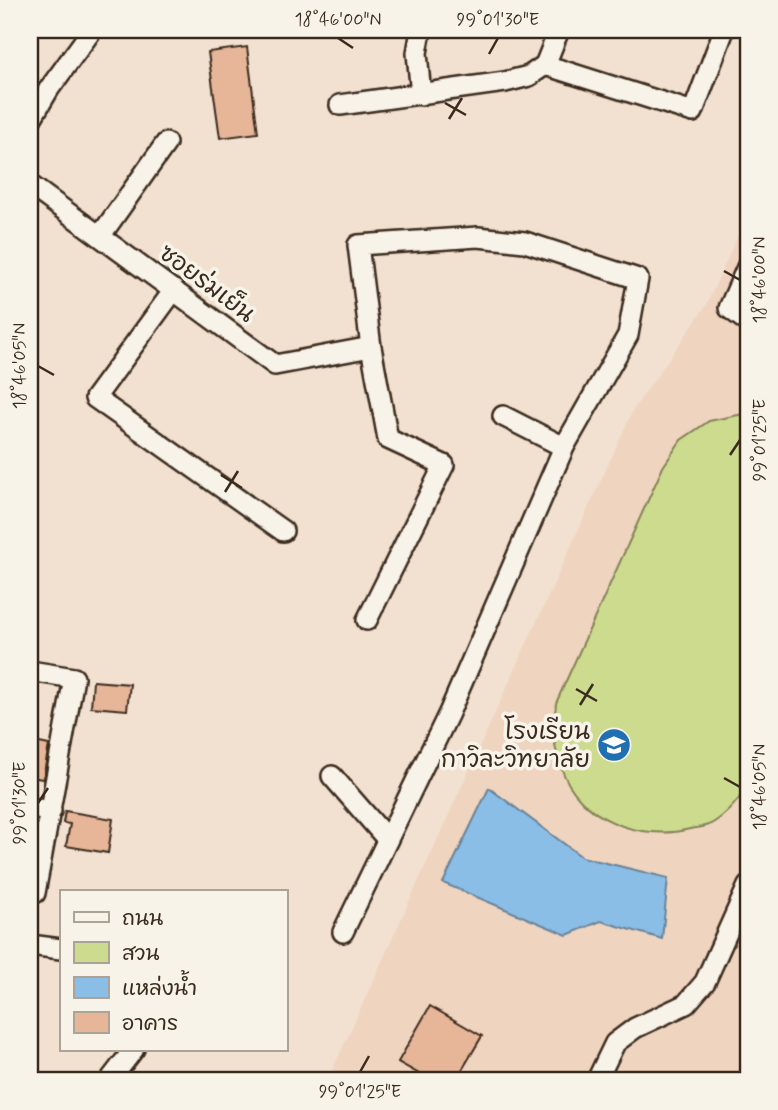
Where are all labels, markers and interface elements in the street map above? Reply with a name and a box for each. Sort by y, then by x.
text: 18°46'00"N [294,8,382,32]
text: 99°01'30"E [457,8,539,32]
text: 18°46'00"N [748,236,772,324]
street label: ซอยร่มเย็น [152,237,261,330]
text: 18°46'05"N [8,323,32,409]
text: 99°01'25"E [748,399,772,481]
place label: โรงเรียน กาวิละวิทยาลัย [441,715,590,776]
school or university icon: โรงเรียน กาวิละวิทยาลัย [595,726,633,764]
text: 18°46'05"N [748,744,772,830]
text: 99°01'30"E [8,762,32,844]
legend [60,890,287,1050]
text: ถนน [122,905,163,933]
text: สวน [122,940,159,968]
text: แหล่งน้ำ [122,969,197,1003]
text: อาคาร [122,1010,178,1038]
text: 99°01'25"E [319,1080,401,1104]

